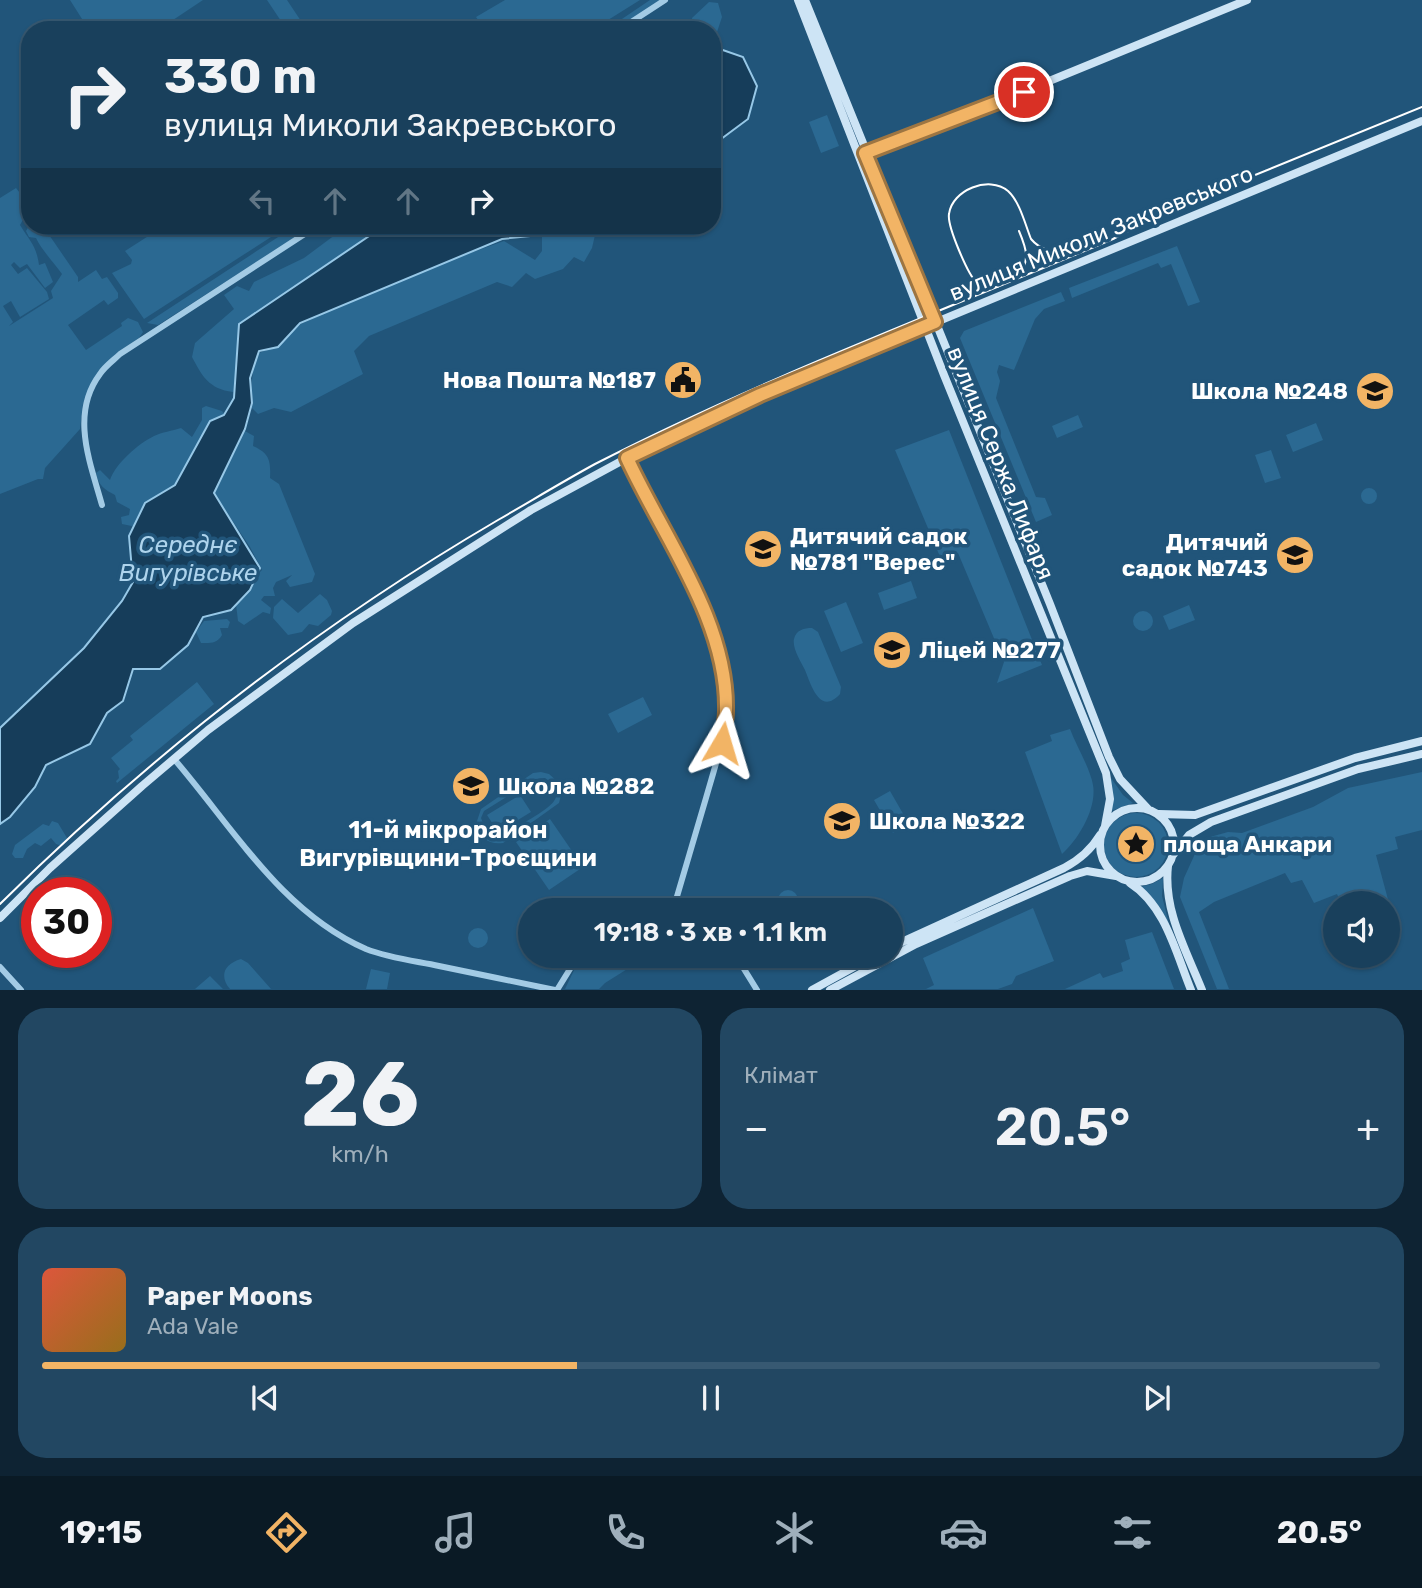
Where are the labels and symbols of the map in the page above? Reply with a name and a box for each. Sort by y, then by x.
pin [994,62,1054,122]
street label: вулиця Миколи Закревського [945,159,1257,307]
street label: вулиця Сержа Лифаря [941,342,1061,584]
public building icon: Нова Пошта №187 [662,359,704,401]
place label: Нова Пошта №187 [443,366,656,394]
school or university icon: Школа №248 [1354,370,1396,412]
place label: Школа №248 [1191,377,1348,405]
place label: Дитячий садок №781 "Верес" [790,522,968,576]
school or university icon: Дитячий садок №781 "Верес" [742,528,784,570]
place label: Дитячий садок №743 [1122,528,1268,582]
water label: Середнє Вигурівське [119,531,257,587]
school or university icon: Дитячий садок №743 [1274,534,1316,576]
school or university icon: Ліцей №277 [871,629,913,671]
place label: Ліцей №277 [919,636,1061,664]
position arrow [685,706,759,780]
school or university icon: Школа №282 [450,765,492,807]
place label: Школа №282 [498,772,654,800]
school or university icon: Школа №322 [821,800,863,842]
place label: Школа №322 [869,807,1025,835]
district label: 11-й мікрорайон Вигурівщини-Троєщини [299,816,597,872]
place icon: площа Анкари [1115,823,1157,865]
place label: площа Анкари [1163,830,1332,858]
speed limit sign: 30 [21,877,112,968]

